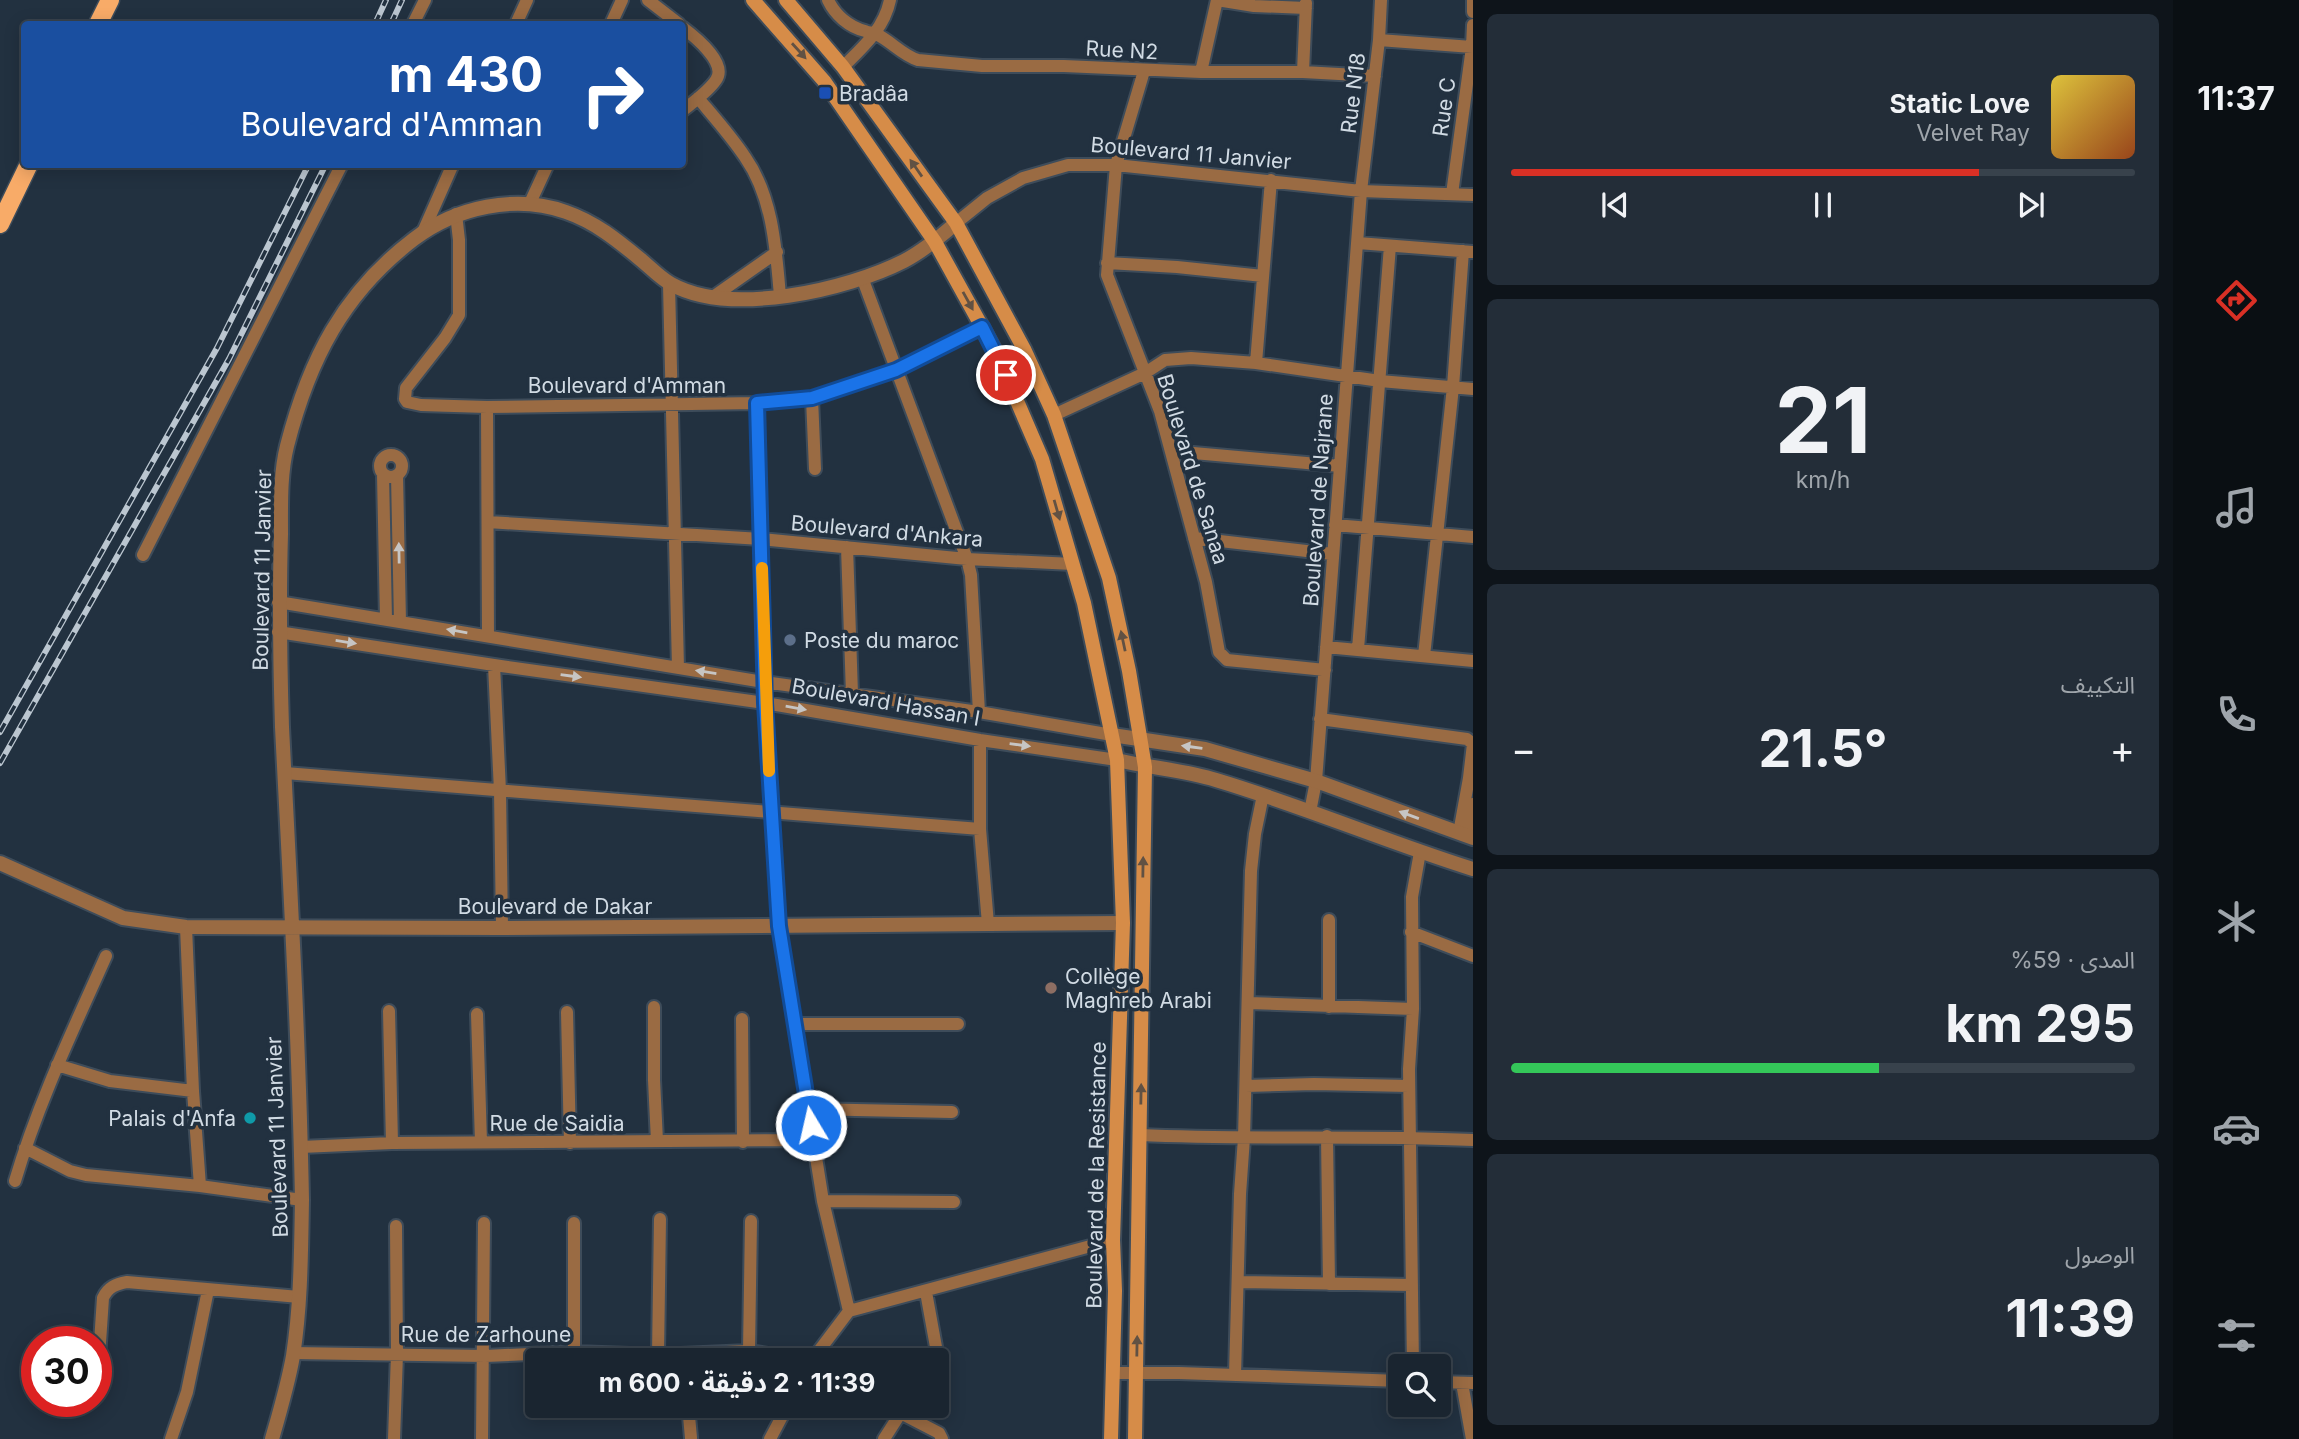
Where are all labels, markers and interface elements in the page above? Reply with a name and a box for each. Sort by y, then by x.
street label: Rue N2 [1085,36,1159,64]
one-way arrow [790,42,806,59]
text: 430 m [389,45,543,104]
icon: right [567,49,658,140]
street label: Rue N18 [1336,51,1370,135]
street label: Rue C [1427,76,1461,138]
text: 11:37 [2197,79,2275,118]
place label: Bradâa [839,81,909,106]
marker: Bradâa [817,85,833,101]
text: Static Love [1889,88,2030,119]
text: Boulevard d'Amman [241,105,543,144]
text: Velvet Ray [1916,119,2030,147]
street label: Boulevard 11 Janvier [1090,132,1292,174]
one-way arrow [909,159,923,177]
icon: previous [1596,186,1634,224]
icon: pause [1804,186,1842,224]
icon: next [2012,186,2050,224]
icon: directions [2212,276,2261,325]
one-way arrow [962,291,974,311]
pin [976,345,1036,405]
icon: arrive [987,356,1025,394]
text: 21 [1775,365,1871,475]
street label: Boulevard de Sanaa [1152,371,1234,567]
street label: Boulevard d'Amman [528,373,726,398]
street label: Boulevard de Najrane [1298,393,1338,607]
text: km/h [1796,466,1850,494]
street label: Boulevard 11 Janvier [248,469,276,671]
icon: music [2212,483,2261,532]
one-way arrow [1052,500,1062,521]
street label: Boulevard d'Ankara [790,510,984,552]
one-way arrow [393,542,404,564]
one-way arrow [446,625,468,636]
place label: Poste du maroc [804,628,959,653]
one-way arrow [1117,630,1128,652]
marker: Poste du maroc [782,632,798,648]
one-way arrow [335,637,357,648]
one-way arrow [695,666,717,677]
one-way arrow [560,671,582,682]
text: التكييف [2061,671,2135,699]
street label: Boulevard Hassan I [790,673,982,731]
icon: phone [2212,690,2261,739]
one-way arrow [785,703,807,714]
text: 21.5° [1758,717,1888,780]
text: − [1511,726,1536,772]
text: + [2110,726,2135,772]
one-way arrow [1009,740,1031,751]
one-way arrow [1181,741,1203,752]
one-way arrow [1398,809,1419,820]
one-way arrow [1137,856,1149,878]
street label: Boulevard de Dakar [458,894,652,919]
icon: climate [2212,897,2261,946]
text: المدى · 59% [2010,946,2135,974]
place label: Collège Maghreb Arabi [1065,964,1212,1013]
marker: Collège Maghreb Arabi [1043,980,1059,996]
text: 295 km [1945,992,2135,1055]
street label: Boulevard 11 Janvier [261,1036,293,1238]
street label: Boulevard de la Resistance [1081,1041,1111,1309]
one-way arrow [1135,1083,1147,1105]
position arrow [774,1088,848,1162]
icon: car [2212,1104,2261,1153]
place label: Palais d'Anfa [108,1106,236,1131]
marker: Palais d'Anfa [242,1110,258,1126]
street label: Rue de Saidia [489,1111,625,1136]
text: الوصول [2065,1241,2135,1269]
text: 11:39 [2005,1287,2135,1350]
icon: filters [2212,1311,2261,1360]
street label: Rue de Zarhoune [401,1322,571,1347]
speed limit sign: 30 [21,1326,112,1417]
one-way arrow [1131,1335,1143,1357]
map controls [1388,1354,1451,1417]
button: search [1388,1354,1451,1417]
text: 11:39 · 2 دقيقة · 600 m [599,1367,875,1398]

